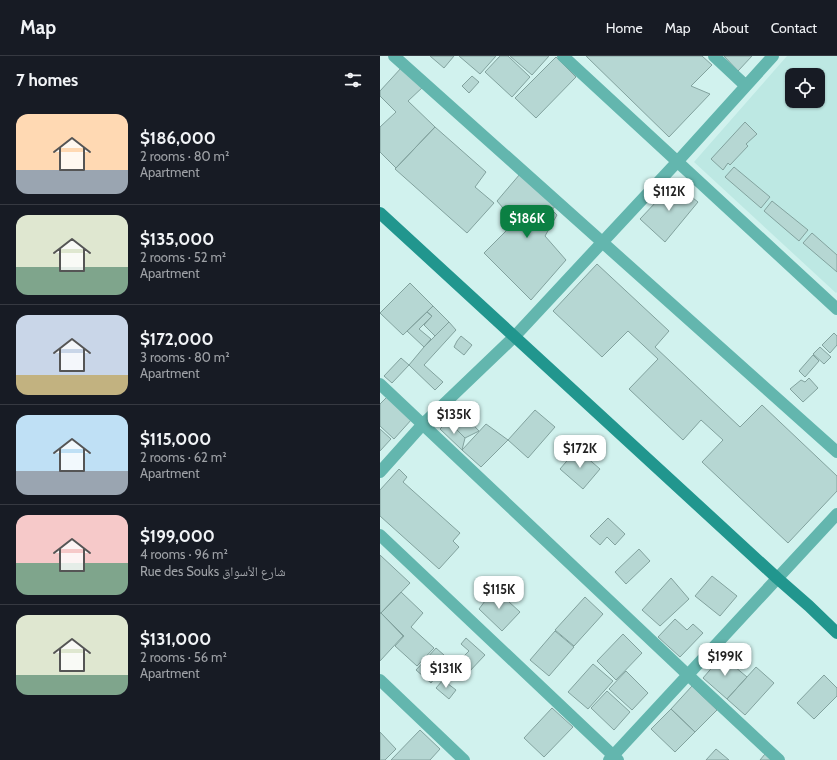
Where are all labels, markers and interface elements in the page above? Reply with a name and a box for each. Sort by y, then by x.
text: Map [20,16,56,39]
text: Home [606,19,643,37]
text: Map [665,19,690,37]
text: About [712,19,749,37]
text: Contact [771,19,817,37]
map controls [785,68,825,108]
button: locate [785,68,825,108]
icon: filters [342,69,364,91]
text: 7 homes [16,70,78,90]
text: $186,000 [140,128,216,148]
icon: home [48,130,96,178]
text: 2 rooms · 80 m² [140,148,229,164]
text: Apartment [140,164,200,180]
pin: $112K [641,178,697,212]
text: $112K [653,183,685,199]
pin: $186K [499,205,555,239]
text: $186K [509,210,545,226]
text: $135,000 [140,229,214,249]
icon: home [48,231,96,279]
text: 2 rooms · 52 m² [140,249,226,265]
text: Apartment [140,265,200,281]
text: $172,000 [140,329,214,349]
icon: home [48,331,96,379]
text: 3 rooms · 80 m² [140,349,230,365]
text: Apartment [140,365,200,381]
pin: $135K [426,401,482,435]
text: $135K [437,406,471,422]
text: $115,000 [140,429,211,449]
icon: home [48,431,96,479]
pin: $172K [552,435,608,469]
text: $172K [563,440,597,456]
text: 2 rooms · 62 m² [140,449,227,465]
text: Apartment [140,465,200,481]
text: $199,000 [140,526,215,546]
icon: home [48,531,96,579]
text: 4 rooms · 96 m² [140,546,228,562]
text: Rue des Souks شارع الأسواق [140,563,286,579]
pin: $115K [471,576,527,610]
text: $115K [483,581,515,597]
text: $131,000 [140,629,211,649]
icon: home [48,631,96,679]
pin: $199K [697,643,753,677]
text: $199K [707,648,743,664]
text: 2 rooms · 56 m² [140,649,227,665]
pin: $131K [418,655,474,689]
text: $131K [430,660,462,676]
text: Apartment [140,665,200,681]

